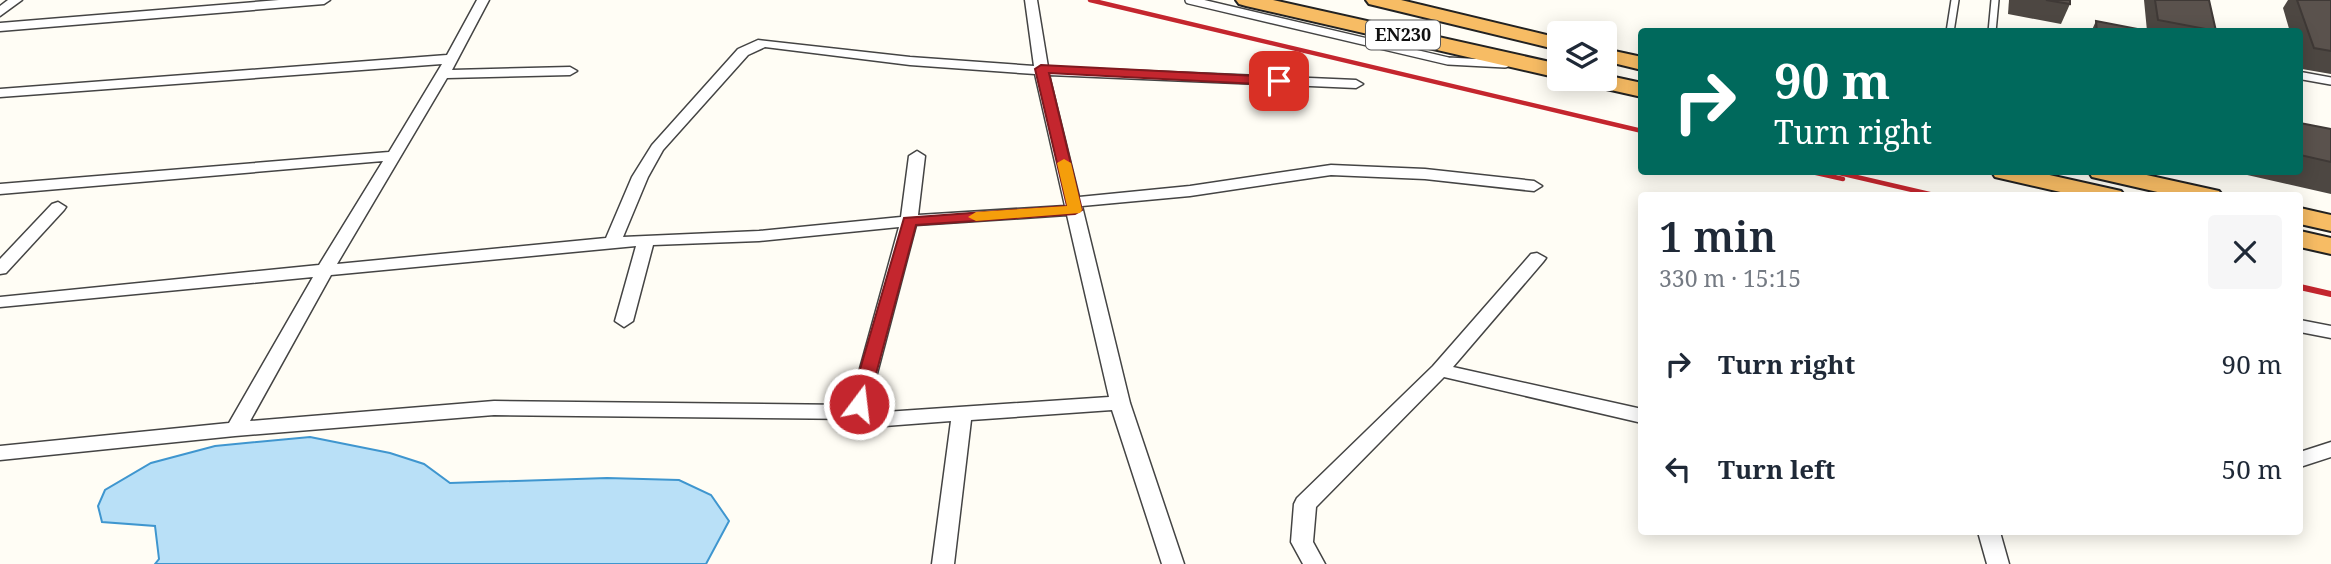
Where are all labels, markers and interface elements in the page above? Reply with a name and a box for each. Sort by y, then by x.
road number: EN230 [1366,20,1440,50]
map controls [1547,21,1617,91]
button: layers [1547,21,1617,91]
text: 90 m [1774,47,1890,113]
pin [1249,51,1309,111]
icon: right [1659,56,1750,147]
icon: arrive [1260,62,1298,100]
text: Turn right [1774,110,1932,153]
text: 1 min [1659,207,1776,264]
button: close [2208,215,2282,289]
text: 330 m · 15:15 [1659,262,1801,294]
icon: right [1659,345,1697,383]
text: Turn right [1718,346,1855,382]
text: 90 m [2222,346,2282,382]
position arrow [822,367,896,441]
icon: left [1659,450,1697,488]
text: Turn left [1718,451,1835,487]
text: 50 m [2222,451,2282,487]

